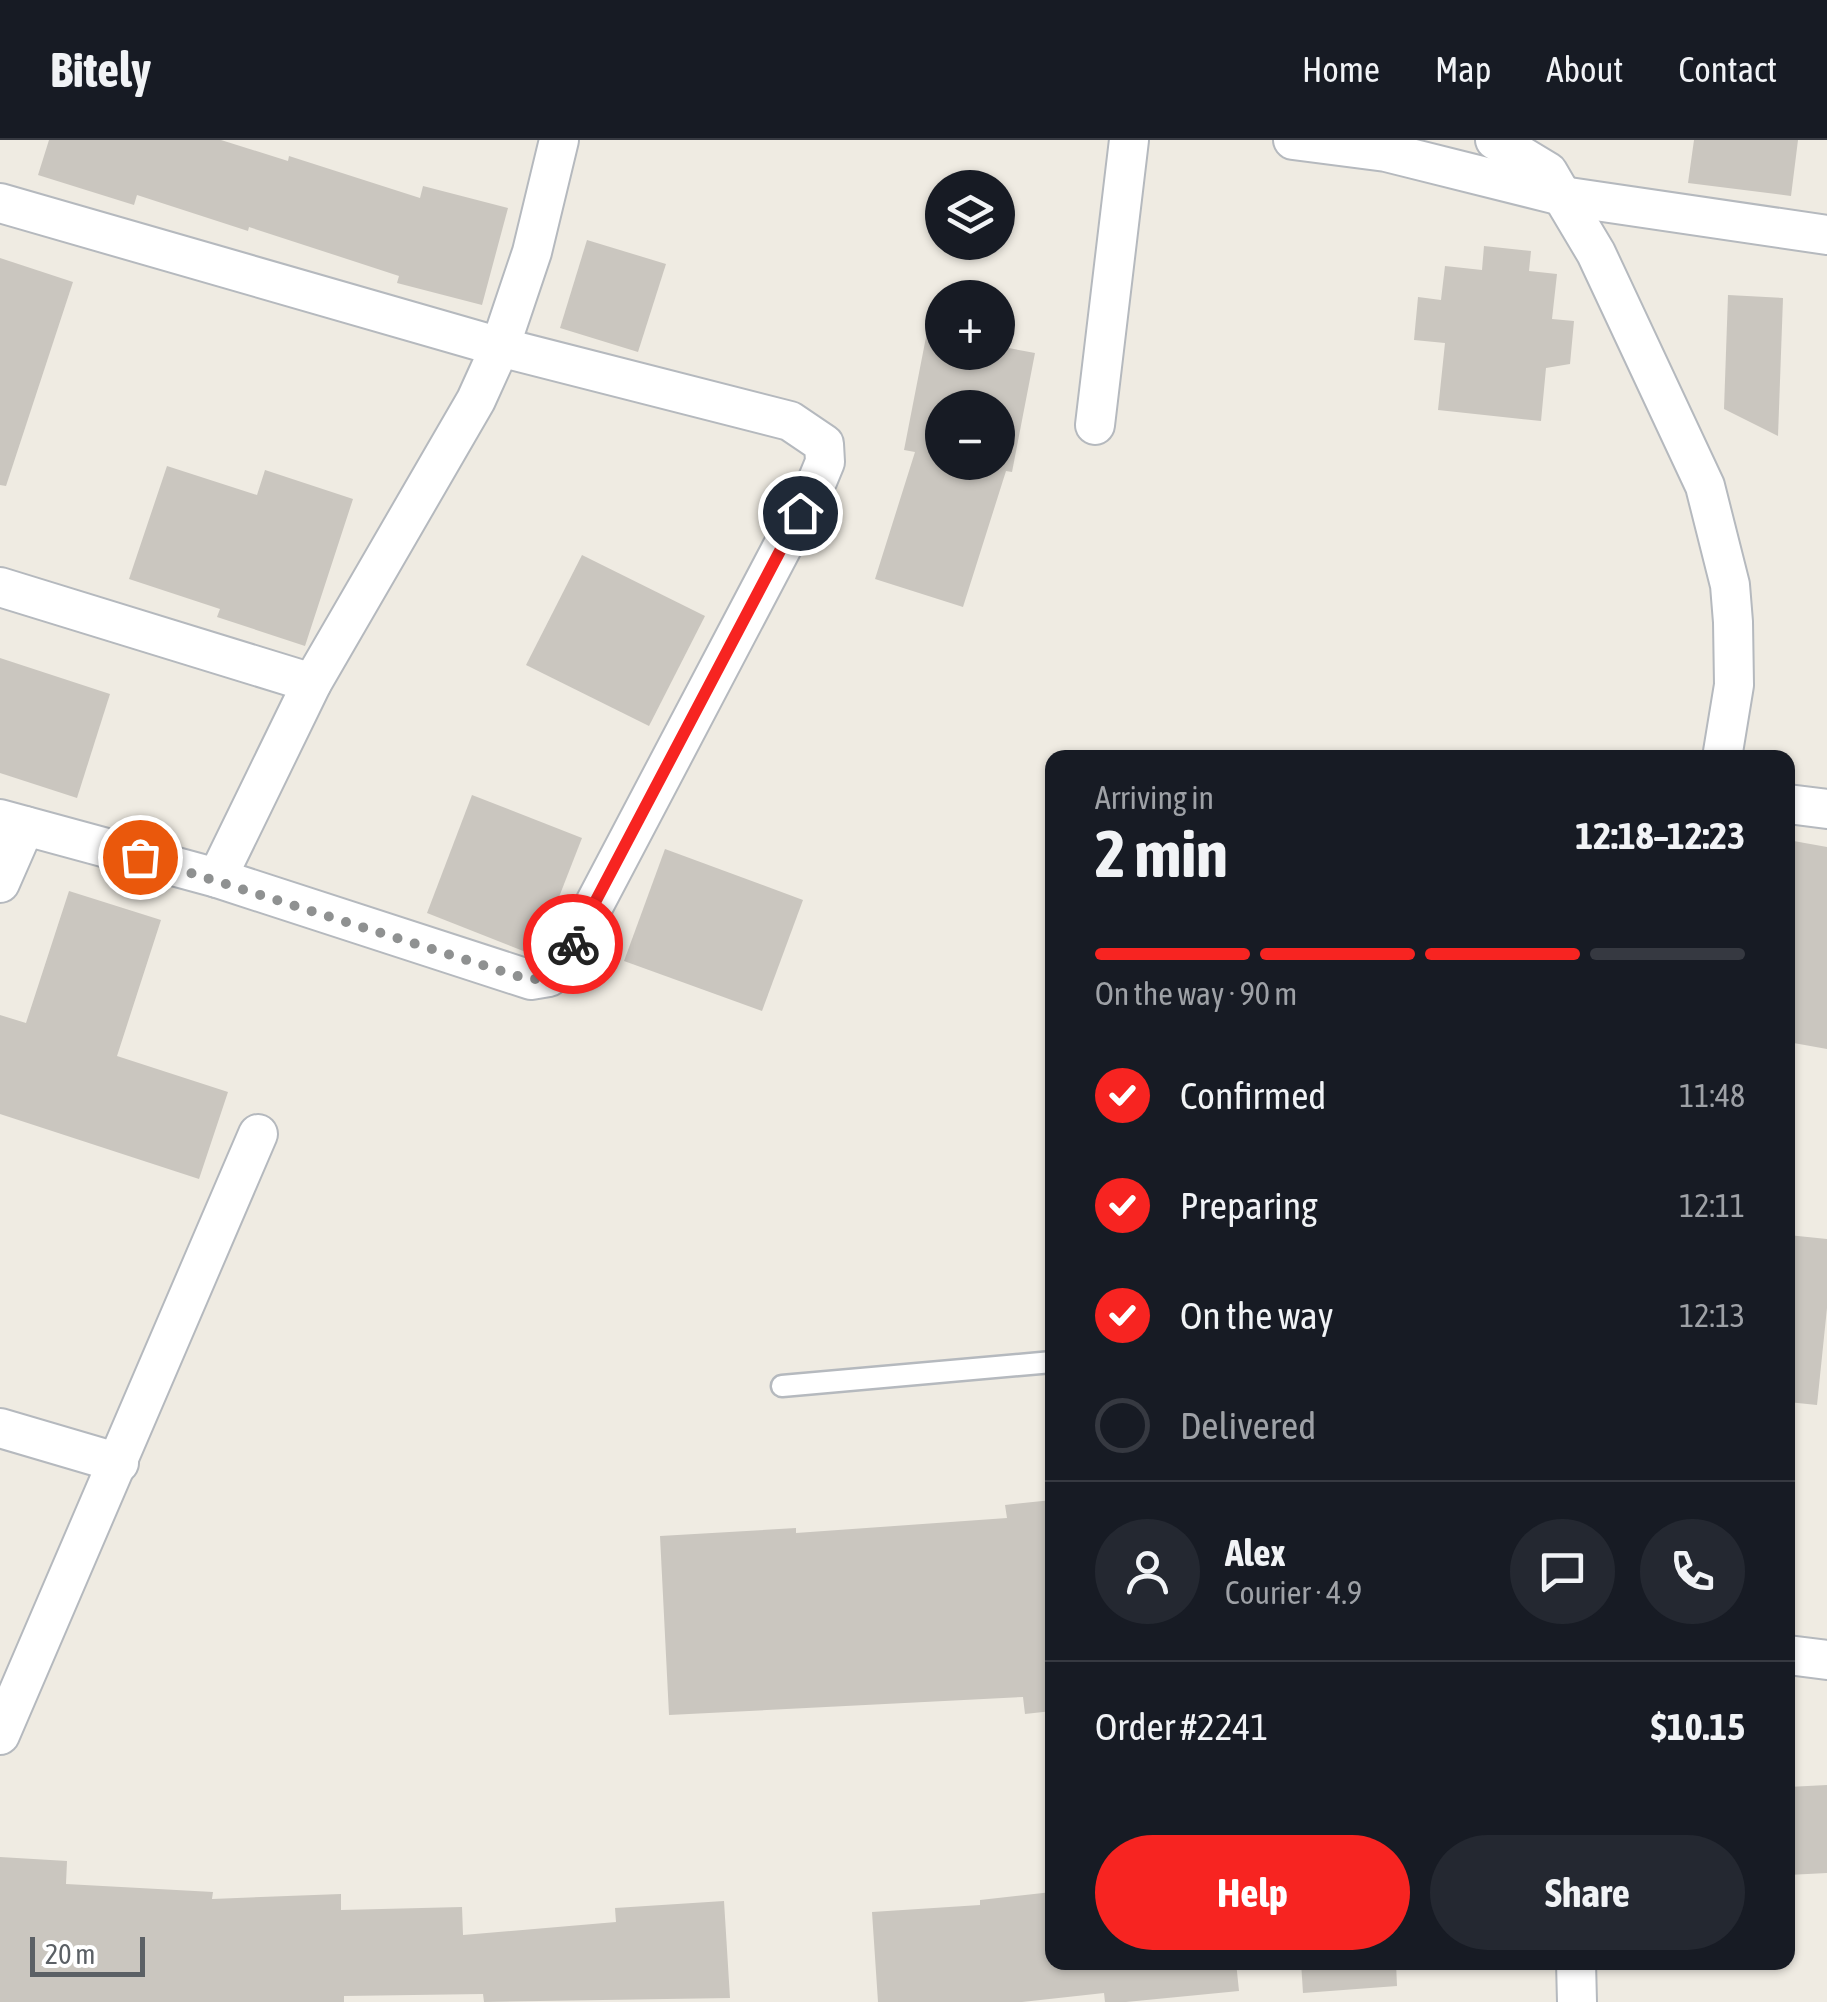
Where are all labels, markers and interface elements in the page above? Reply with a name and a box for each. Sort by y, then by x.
text: Bitely [50,42,151,97]
text: Home [1302,49,1380,89]
text: Map [1435,49,1491,89]
text: About [1546,49,1623,89]
text: Contact [1678,49,1777,89]
map controls [925,170,1015,480]
button: layers [925,170,1015,260]
button: + [925,280,1015,370]
button: − [925,390,1015,480]
pin [758,471,843,556]
icon: home [773,486,828,541]
text: Arriving in [1095,779,1214,816]
text: 12:18–12:23 [1575,814,1745,857]
pin [98,815,183,900]
text: 2 min [1095,816,1228,891]
icon: bag [113,830,168,885]
courier [523,894,623,994]
icon: bike [546,917,601,972]
text: On the way · 90 m [1095,975,1297,1012]
icon: check [1095,1068,1150,1123]
text: Confirmed [1180,1074,1326,1117]
text: 11:48 [1679,1077,1745,1114]
icon: check [1095,1178,1150,1233]
text: Preparing [1180,1184,1318,1227]
text: 12:11 [1679,1187,1745,1224]
icon: check [1095,1288,1150,1343]
text: On the way [1180,1294,1333,1337]
text: 12:13 [1679,1297,1745,1334]
text: Delivered [1180,1404,1316,1447]
button: person [1095,1519,1200,1624]
button: chat [1510,1519,1615,1624]
button: phone [1640,1519,1745,1624]
text: Alex [1225,1531,1286,1574]
text: Courier · 4.9 [1225,1574,1362,1611]
text: Order #2241 [1095,1705,1268,1748]
text: $10.15 [1651,1705,1745,1748]
button: Help [1095,1835,1410,1950]
button: Share [1430,1835,1745,1950]
scale bar [30,1932,145,1976]
text: 20 m [45,1938,95,1970]

